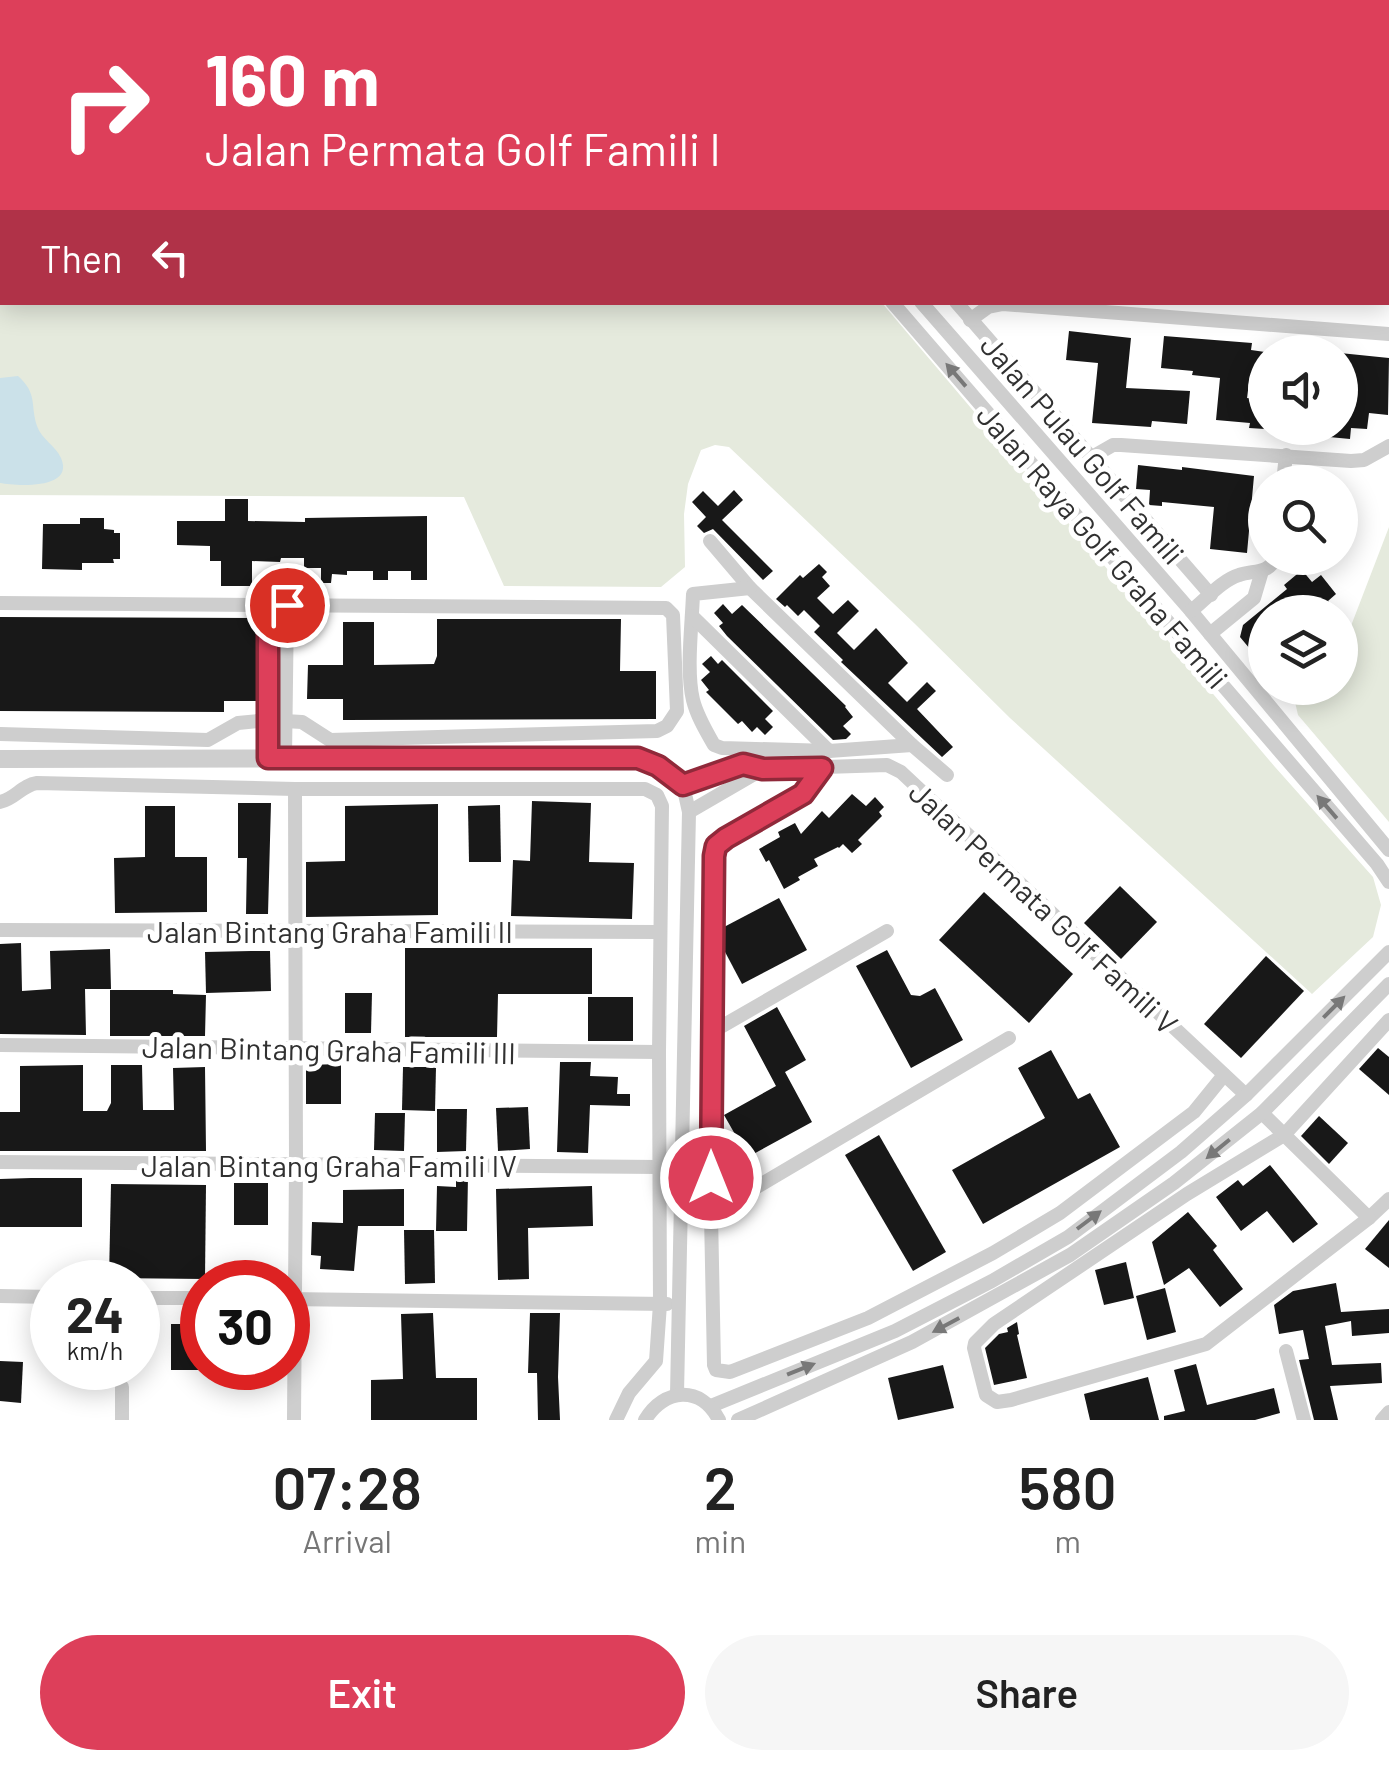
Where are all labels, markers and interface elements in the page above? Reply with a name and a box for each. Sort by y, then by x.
text: 160 m [205,36,380,120]
icon: right [40,40,170,170]
text: Jalan Permata Golf Famili I [205,121,721,175]
icon: left [143,230,198,285]
text: Then [40,235,123,281]
street label: Jalan Pulau Golf Famili [974,327,1192,571]
map controls [1248,335,1358,705]
button: sound [1248,335,1358,445]
one-way arrow [945,363,967,388]
street label: Jalan Raya Golf Graha Famili [970,397,1236,695]
button: search [1248,465,1358,575]
pin [245,563,330,648]
icon: arrive [260,578,315,633]
button: layers [1248,595,1358,705]
street label: Jalan Permata Golf Famili V [902,773,1186,1041]
one-way arrow [1317,795,1339,820]
street label: Jalan Bintang Graha Famili II [147,913,513,949]
one-way arrow [1321,996,1345,1020]
street label: Jalan Bintang Graha Famili III [142,1028,516,1070]
position arrow [659,1126,763,1230]
one-way arrow [1205,1138,1230,1159]
street label: Jalan Bintang Graha Famili IV [141,1147,517,1183]
one-way arrow [1076,1211,1102,1231]
speed limit sign: 30 [180,1260,310,1390]
text: 24 [66,1283,124,1343]
one-way arrow [931,1316,960,1333]
text: km/h [67,1335,123,1365]
one-way arrow [786,1361,816,1377]
text: 07:28 [272,1450,422,1522]
text: 2 [704,1450,737,1522]
text: 580 [1019,1450,1117,1522]
text: Arrival [303,1521,392,1559]
text: min [694,1521,746,1559]
text: m [1054,1521,1081,1559]
button: Exit [40,1635,685,1750]
button: Share [705,1635,1349,1750]

